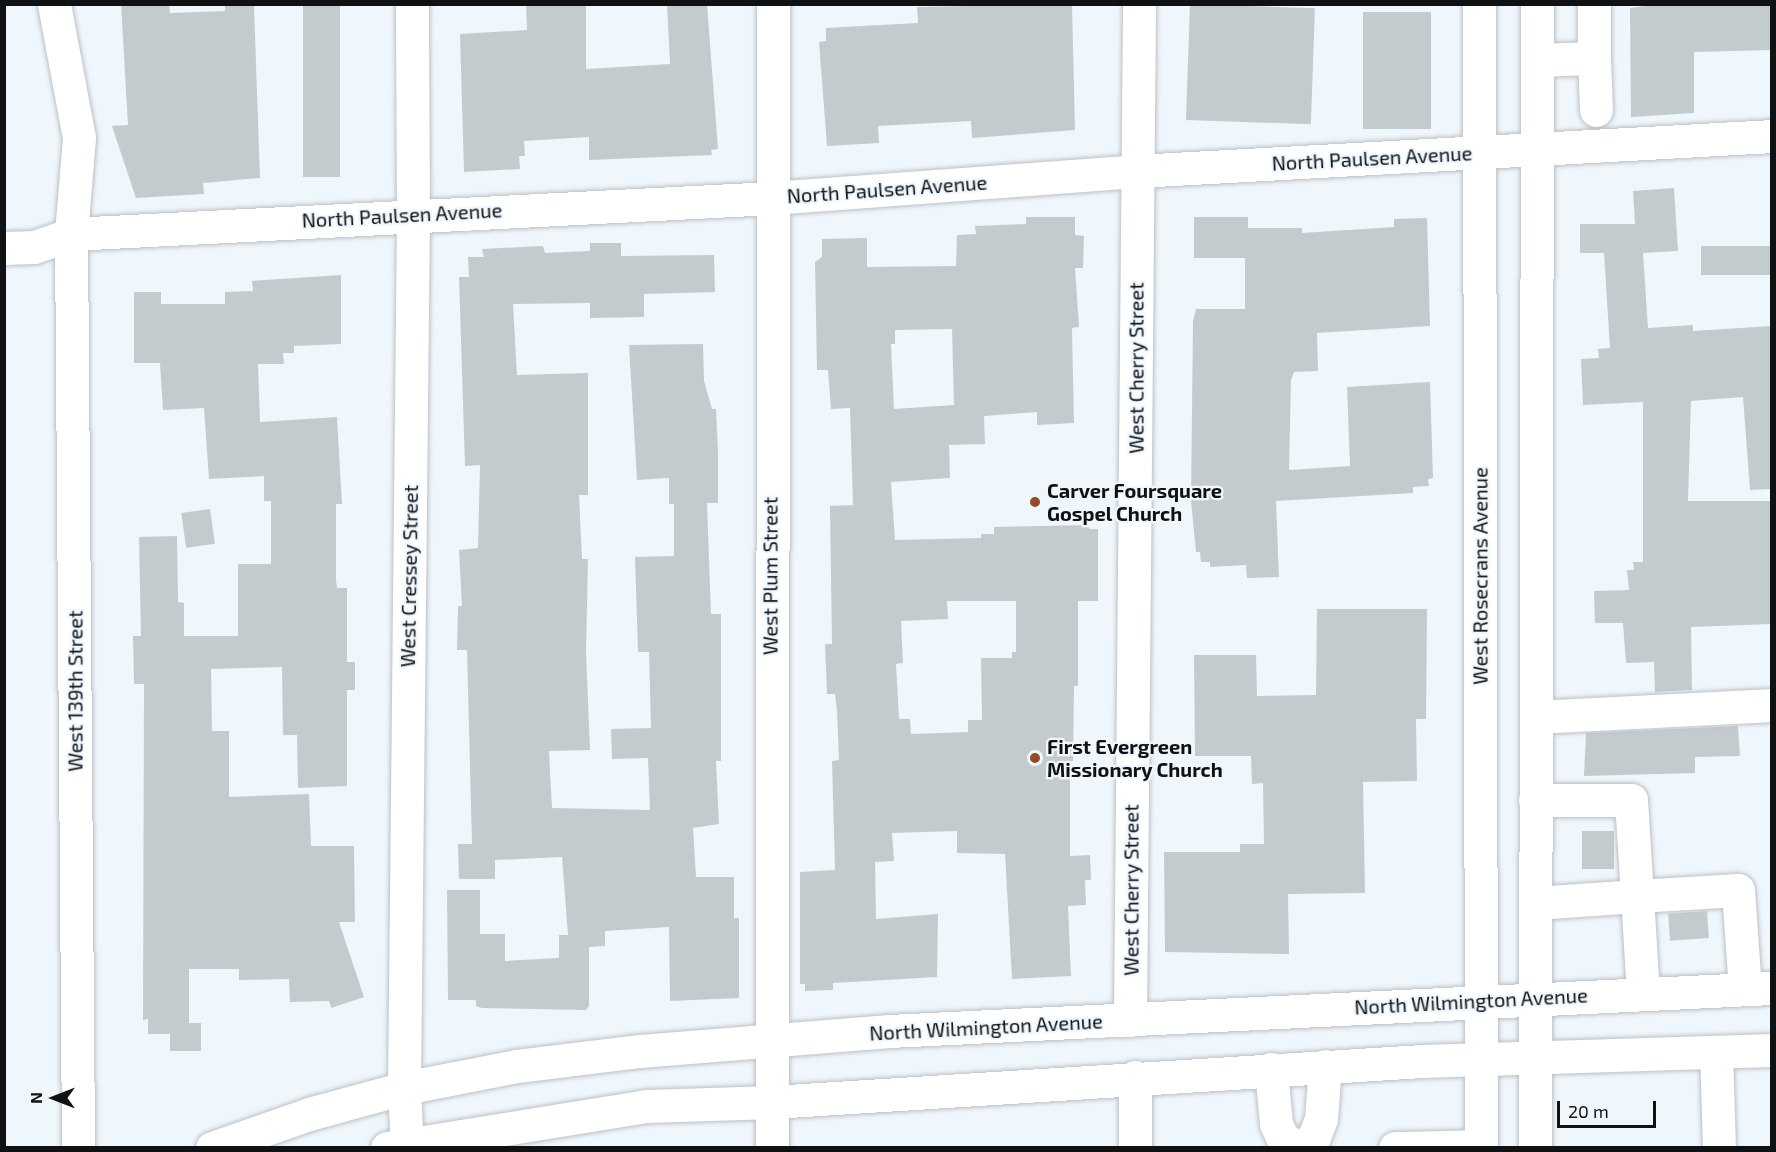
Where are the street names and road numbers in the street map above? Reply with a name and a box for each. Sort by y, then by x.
street label: North Paulsen Avenue [1271,141,1473,175]
street label: North Paulsen Avenue [786,170,988,208]
street label: North Paulsen Avenue [301,198,503,232]
street label: West Cherry Street [1124,282,1148,454]
street label: West Rosecrans Avenue [1468,467,1492,685]
street label: West Cressey Street [395,484,423,668]
street label: West Plum Street [758,497,782,655]
street label: West 139th Street [63,610,87,772]
street label: West Cherry Street [1119,804,1143,976]
street label: North Wilmington Avenue [1353,983,1589,1019]
street label: North Wilmington Avenue [868,1009,1104,1045]

